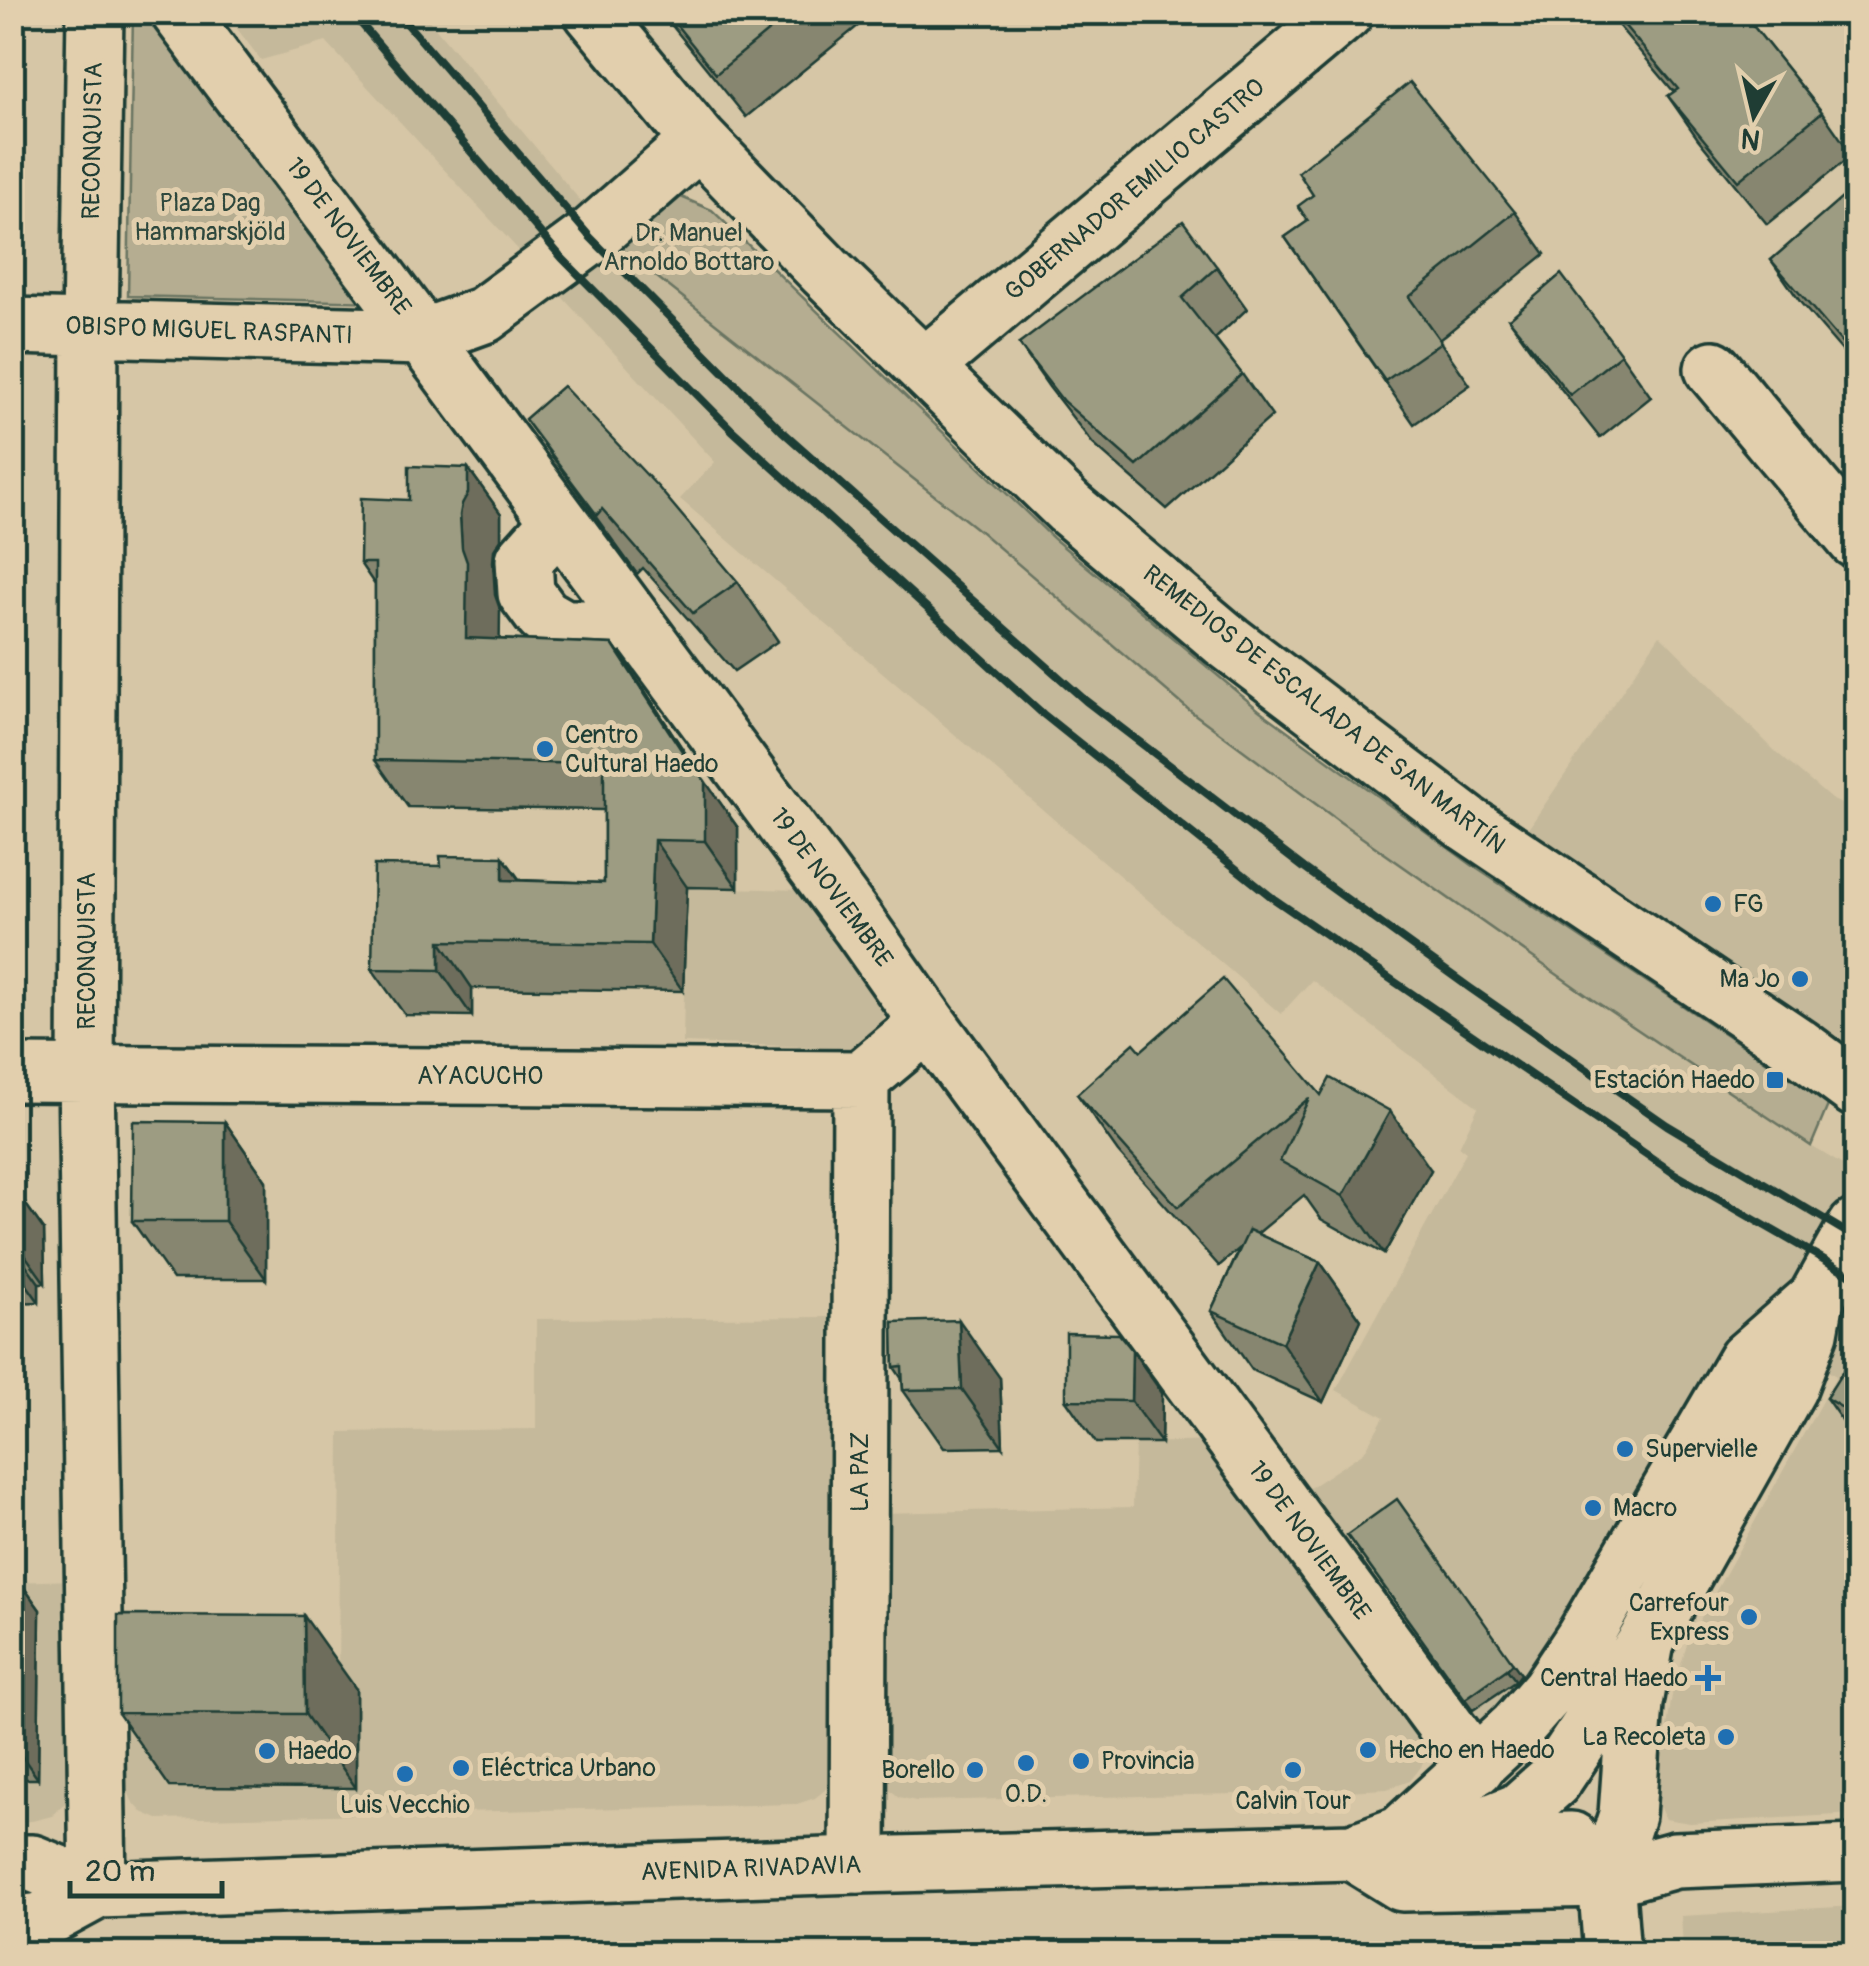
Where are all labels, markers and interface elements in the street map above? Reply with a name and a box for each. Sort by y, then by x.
street label: RECONQUISTA [76,62,110,220]
north arrow [1704,65,1804,165]
street label: GOBERNADOR EMILIO CASTRO [999,72,1271,308]
text: N [1739,120,1763,157]
street label: 19 DE NOVIEMBRE [279,152,417,322]
park label: Plaza Dag Hammarskjöld [134,188,286,248]
park label: Dr. Manuel Arnoldo Bottaro [604,218,774,278]
street label: OBISPO MIGUEL RASPANTI [65,310,353,352]
street label: REMEDIOS DE ESCALADA DE SAN MARTÍN [1136,558,1512,861]
place label: Centro Cultural Haedo [565,720,718,780]
marker: Centro Cultural Haedo [534,738,556,760]
street label: 19 DE NOVIEMBRE [763,802,899,974]
street label: RECONQUISTA [72,872,103,1030]
place label: FG [1733,889,1764,920]
marker: FG [1702,893,1724,915]
place label: Ma Jo [1720,964,1780,995]
marker: Ma Jo [1789,968,1811,990]
street label: AYACUCHO [417,1061,543,1092]
place label: Estación Haedo [1594,1065,1755,1096]
marker: Estación Haedo [1764,1069,1786,1091]
street label: LA PAZ [845,1432,876,1512]
place label: Supervielle [1645,1434,1758,1465]
marker: Supervielle [1614,1438,1636,1460]
street label: 19 DE NOVIEMBRE [1241,1455,1377,1627]
place label: Macro [1613,1493,1677,1524]
marker: Macro [1582,1497,1604,1519]
place label: Carrefour Express [1629,1588,1729,1648]
marker: Carrefour Express [1738,1606,1760,1628]
place label: Central Haedo [1540,1663,1688,1694]
marker: Central Haedo [1697,1667,1719,1689]
place label: La Recoleta [1582,1722,1706,1753]
marker: La Recoleta [1715,1726,1737,1748]
place label: Hecho en Haedo [1388,1735,1555,1766]
place label: Haedo [287,1736,352,1767]
marker: Hecho en Haedo [1357,1739,1379,1761]
marker: Haedo [256,1740,278,1762]
place label: Provincia [1101,1746,1195,1777]
marker: Provincia [1070,1750,1092,1772]
marker: O.D. [1015,1752,1037,1774]
place label: Eléctrica Urbano [481,1753,656,1784]
place label: Borello [881,1755,955,1786]
marker: Eléctrica Urbano [450,1757,472,1779]
marker: Borello [964,1759,986,1781]
marker: Calvin Tour [1282,1759,1304,1781]
marker: Luis Vecchio [394,1763,416,1785]
place label: O.D. [1005,1779,1047,1810]
place label: Calvin Tour [1235,1786,1351,1817]
place label: Luis Vecchio [340,1790,470,1821]
scale bar [70,1836,222,1898]
street label: AVENIDA RIVADAVIA [640,1850,862,1888]
text: 20 m [85,1853,155,1890]

